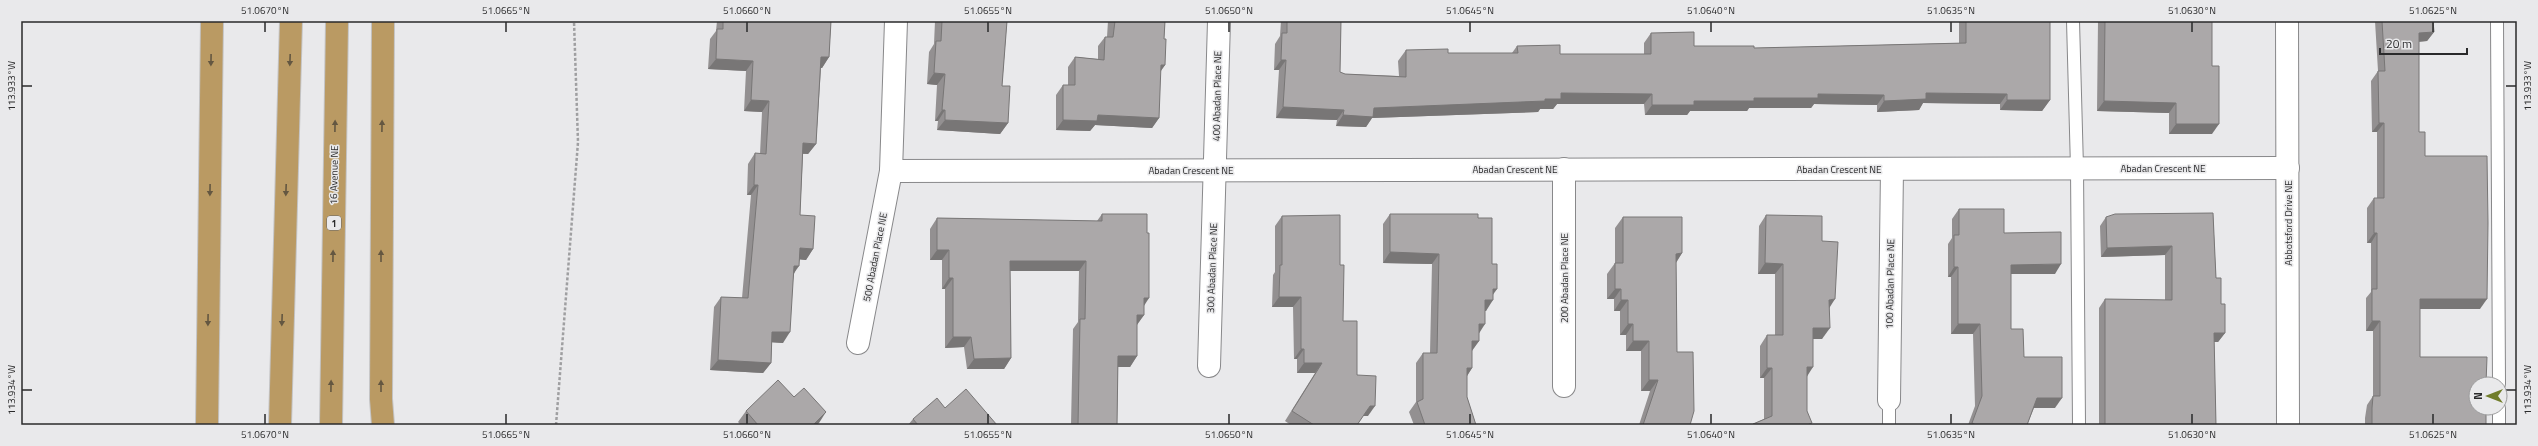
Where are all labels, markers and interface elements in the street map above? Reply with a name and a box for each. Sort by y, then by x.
text: 51.0670°N [241,3,289,18]
text: 51.0665°N [482,3,530,18]
text: 51.0660°N [723,3,771,18]
text: 51.0655°N [964,3,1012,18]
text: 51.0650°N [1205,3,1253,18]
text: 51.0645°N [1446,3,1494,18]
text: 51.0640°N [1687,3,1735,18]
text: 51.0635°N [1927,3,1975,18]
text: 51.0630°N [2168,3,2216,18]
text: 51.0625°N [2409,3,2457,18]
scale bar [2380,30,2467,56]
text: 20 m [2386,34,2412,53]
street label: 400 Abadan Place NE [1209,50,1225,141]
one-way arrow [208,54,214,67]
one-way arrow [287,54,293,67]
text: 113.933°W [4,61,19,111]
text: 113.933°W [2520,61,2535,111]
one-way arrow [332,119,338,132]
one-way arrow [378,120,385,132]
street label: 16 Avenue NE [326,145,342,205]
street label: Abadan Crescent NE [2120,161,2206,176]
street label: Abadan Crescent NE [1472,162,1558,177]
street label: Abadan Crescent NE [1796,162,1882,177]
street label: Abadan Crescent NE [1148,163,1234,178]
street label: Abbotsford Drive NE [2281,180,2296,266]
one-way arrow [207,184,213,197]
one-way arrow [283,184,289,197]
street label: 500 Abadan Place NE [859,211,891,303]
road number: 1 [327,216,341,230]
street label: 300 Abadan Place NE [1203,222,1221,313]
street label: 200 Abadan Place NE [1557,232,1572,323]
street label: 100 Abadan Place NE [1882,238,1898,329]
one-way arrow [330,249,336,262]
one-way arrow [378,249,384,262]
one-way arrow [205,314,211,327]
one-way arrow [279,314,285,327]
text: 113.934°W [4,365,19,415]
text: 113.934°W [2520,365,2535,415]
north arrow [2468,376,2508,416]
one-way arrow [328,379,334,392]
one-way arrow [378,379,384,392]
text: N [2470,392,2486,400]
text: 51.0670°N [241,427,289,442]
text: 51.0665°N [482,427,530,442]
text: 51.0660°N [723,427,771,442]
text: 51.0655°N [964,427,1012,442]
text: 51.0650°N [1205,427,1253,442]
text: 51.0645°N [1446,427,1494,442]
text: 51.0640°N [1687,427,1735,442]
text: 51.0635°N [1927,427,1975,442]
text: 51.0630°N [2168,427,2216,442]
text: 51.0625°N [2409,427,2457,442]

